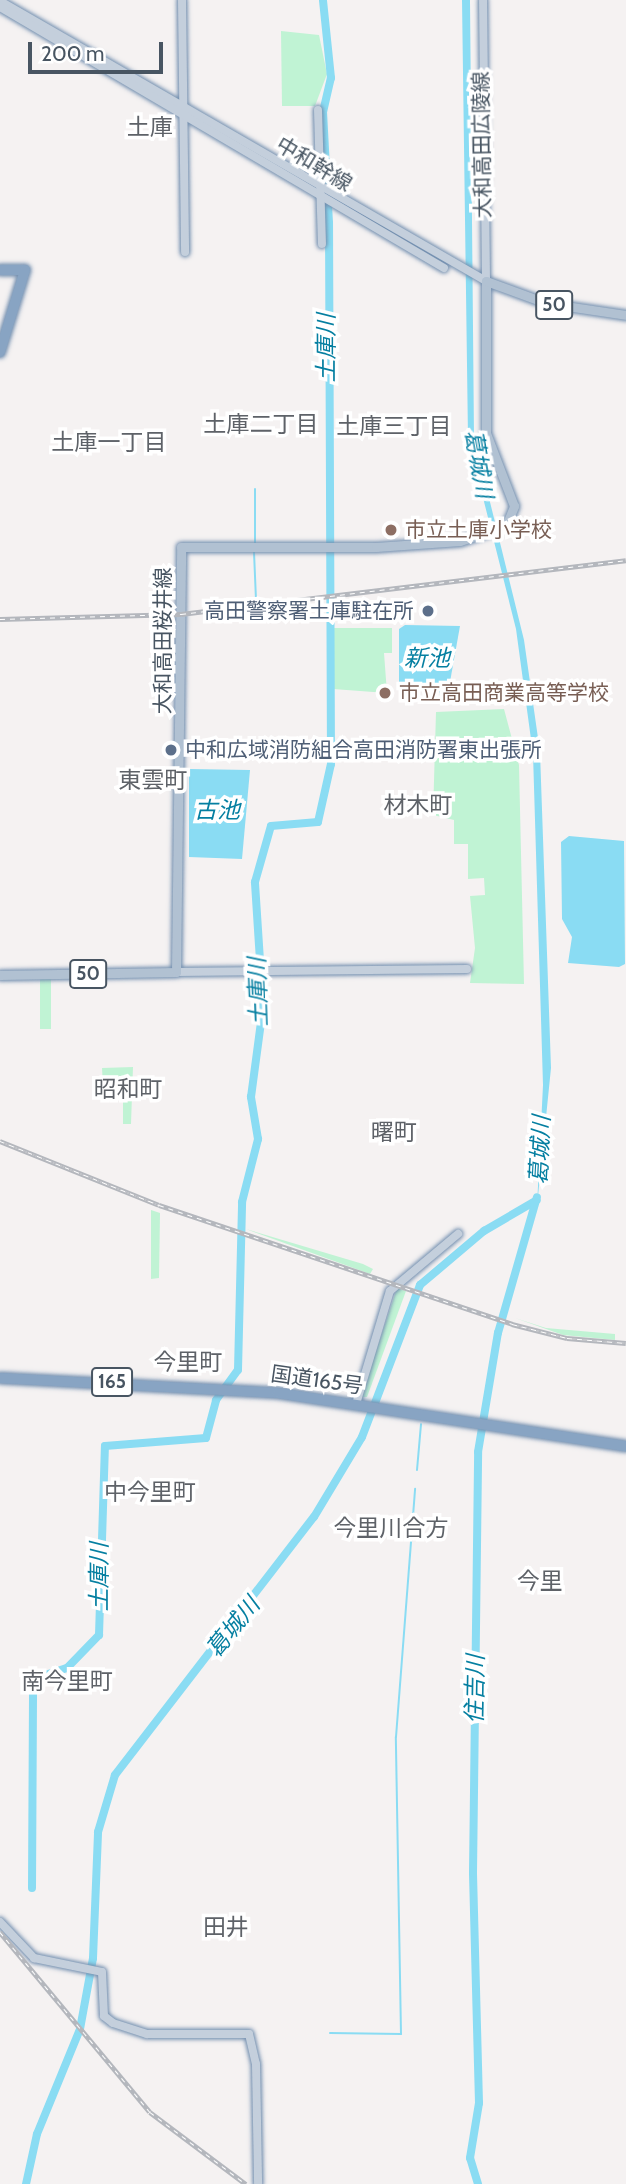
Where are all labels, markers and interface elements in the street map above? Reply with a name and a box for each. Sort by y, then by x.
scale bar [32,28,166,72]
text: 200 m [41,41,104,66]
street label: 大和高田広陵線 [468,71,496,219]
district label: 土庫 [127,113,173,141]
street label: 中和幹線 [272,132,356,196]
road number: 50 [535,290,573,320]
water label: 土庫川 [312,314,340,382]
district label: 土庫二丁目 [204,410,318,438]
district label: 土庫三丁目 [337,412,451,440]
district label: 土庫一丁目 [52,428,166,456]
water label: 葛城川 [459,428,499,500]
place label: 市立土庫小学校 [405,517,552,543]
marker: 市立土庫小学校 [383,522,399,538]
street label: 大和高田桜井線 [150,568,176,714]
place label: 高田警察署土庫駐在所 [204,598,414,624]
marker: 高田警察署土庫駐在所 [420,603,436,619]
water label: 新池 [404,644,450,672]
place label: 市立高田商業高等学校 [399,680,609,706]
marker: 市立高田商業高等学校 [377,685,393,701]
place label: 中和広域消防組合高田消防署東出張所 [185,737,542,763]
marker: 中和広域消防組合高田消防署東出張所 [163,742,179,758]
district label: 東雲町 [119,766,187,794]
district label: 材木町 [384,791,452,819]
water label: 古池 [194,796,240,824]
water label: 土庫川 [243,957,273,1027]
road number: 50 [69,958,107,990]
district label: 昭和町 [94,1075,162,1103]
water label: 葛城川 [524,1115,556,1185]
district label: 曙町 [371,1118,417,1146]
district label: 今里町 [154,1348,222,1376]
street label: 国道165号 [269,1361,365,1399]
road number: 165 [91,1366,133,1398]
district label: 中今里町 [104,1478,196,1506]
district label: 今里川合方 [334,1514,448,1542]
water label: 土庫川 [85,1543,113,1611]
district label: 今里 [517,1567,563,1595]
water label: 葛城川 [201,1592,265,1662]
water label: 住吉川 [461,1654,489,1724]
district label: 南今里町 [21,1667,113,1695]
district label: 田井 [203,1913,249,1941]

